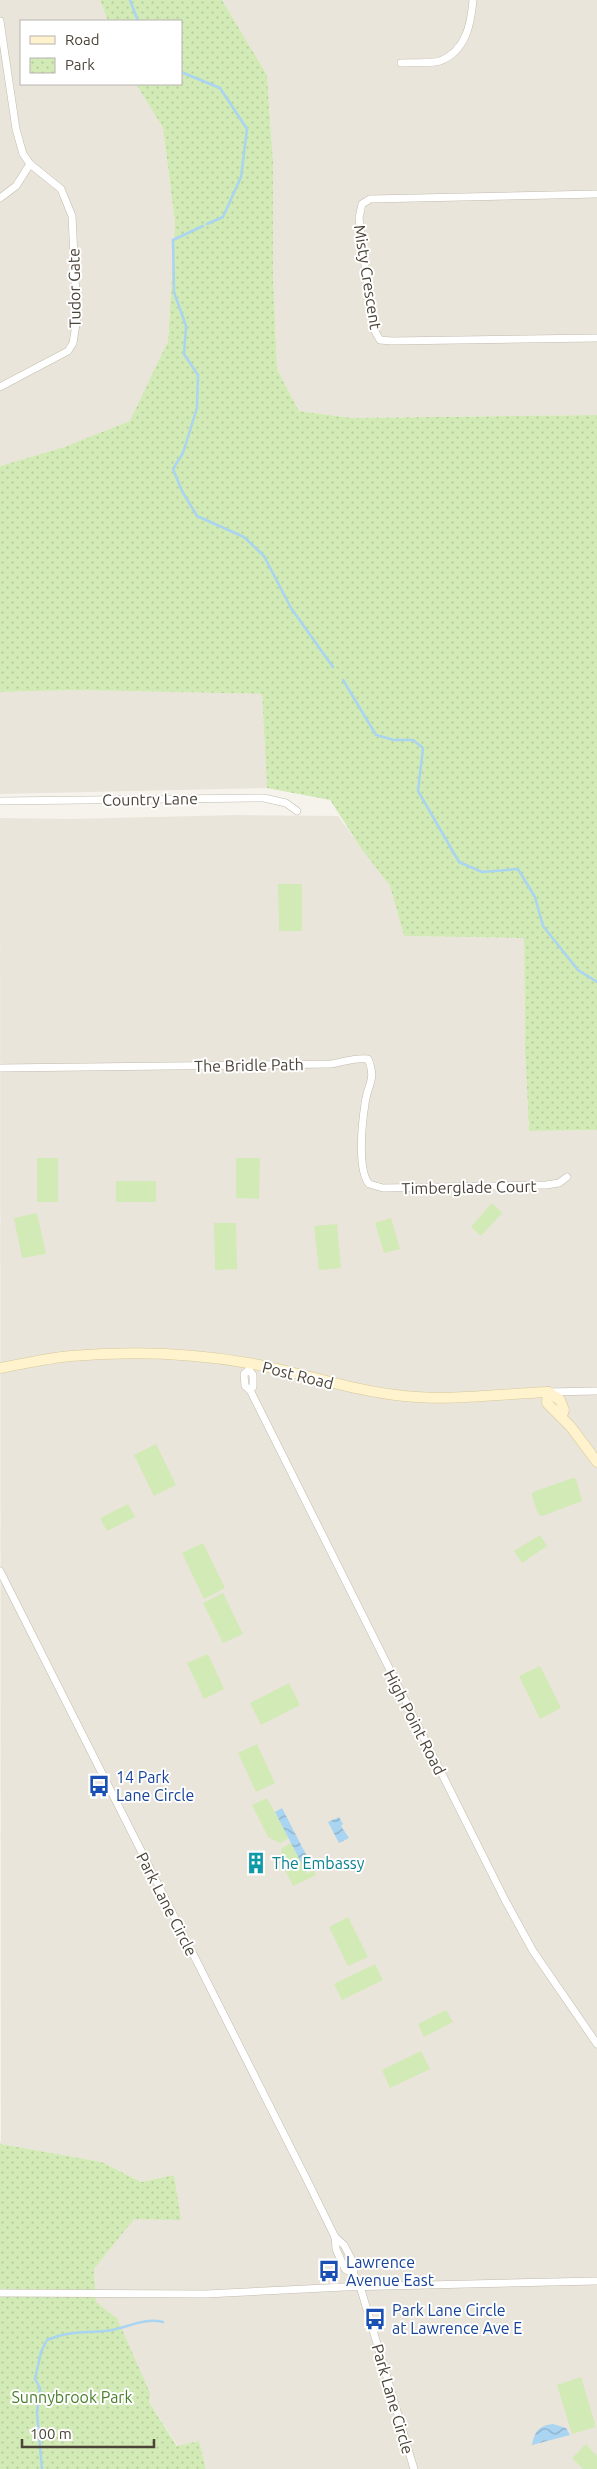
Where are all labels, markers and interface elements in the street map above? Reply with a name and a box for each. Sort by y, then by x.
legend [20,20,182,85]
text: Road [65,31,100,48]
text: Park [65,56,95,73]
street label: Misty Crescent [351,223,385,331]
street label: Tudor Gate [64,248,84,328]
street label: Country Lane [102,789,198,809]
street label: The Bridle Path [194,1055,304,1075]
street label: Timberglade Court [401,1177,538,1197]
street label: Post Road [261,1357,335,1393]
street label: High Point Road [381,1666,449,1778]
place label: 14 Park Lane Circle [116,1768,194,1804]
bus stop icon: 14 Park Lane Circle [86,1773,112,1799]
street label: Park Lane Circle [133,1849,201,1959]
building icon: The Embassy [243,1850,269,1876]
place label: The Embassy [272,1854,365,1872]
place label: Lawrence Avenue East [346,2253,435,2289]
bus stop icon: Lawrence Avenue East [316,2258,342,2284]
place label: Park Lane Circle at Lawrence Ave E [392,2301,522,2337]
bus stop icon: Park Lane Circle at Lawrence Ave E [362,2306,388,2332]
street label: Park Lane Circle [369,2342,417,2456]
park label: Sunnybrook Park [11,2388,133,2406]
scale bar [22,2416,155,2448]
text: 100 m [30,2425,72,2442]

